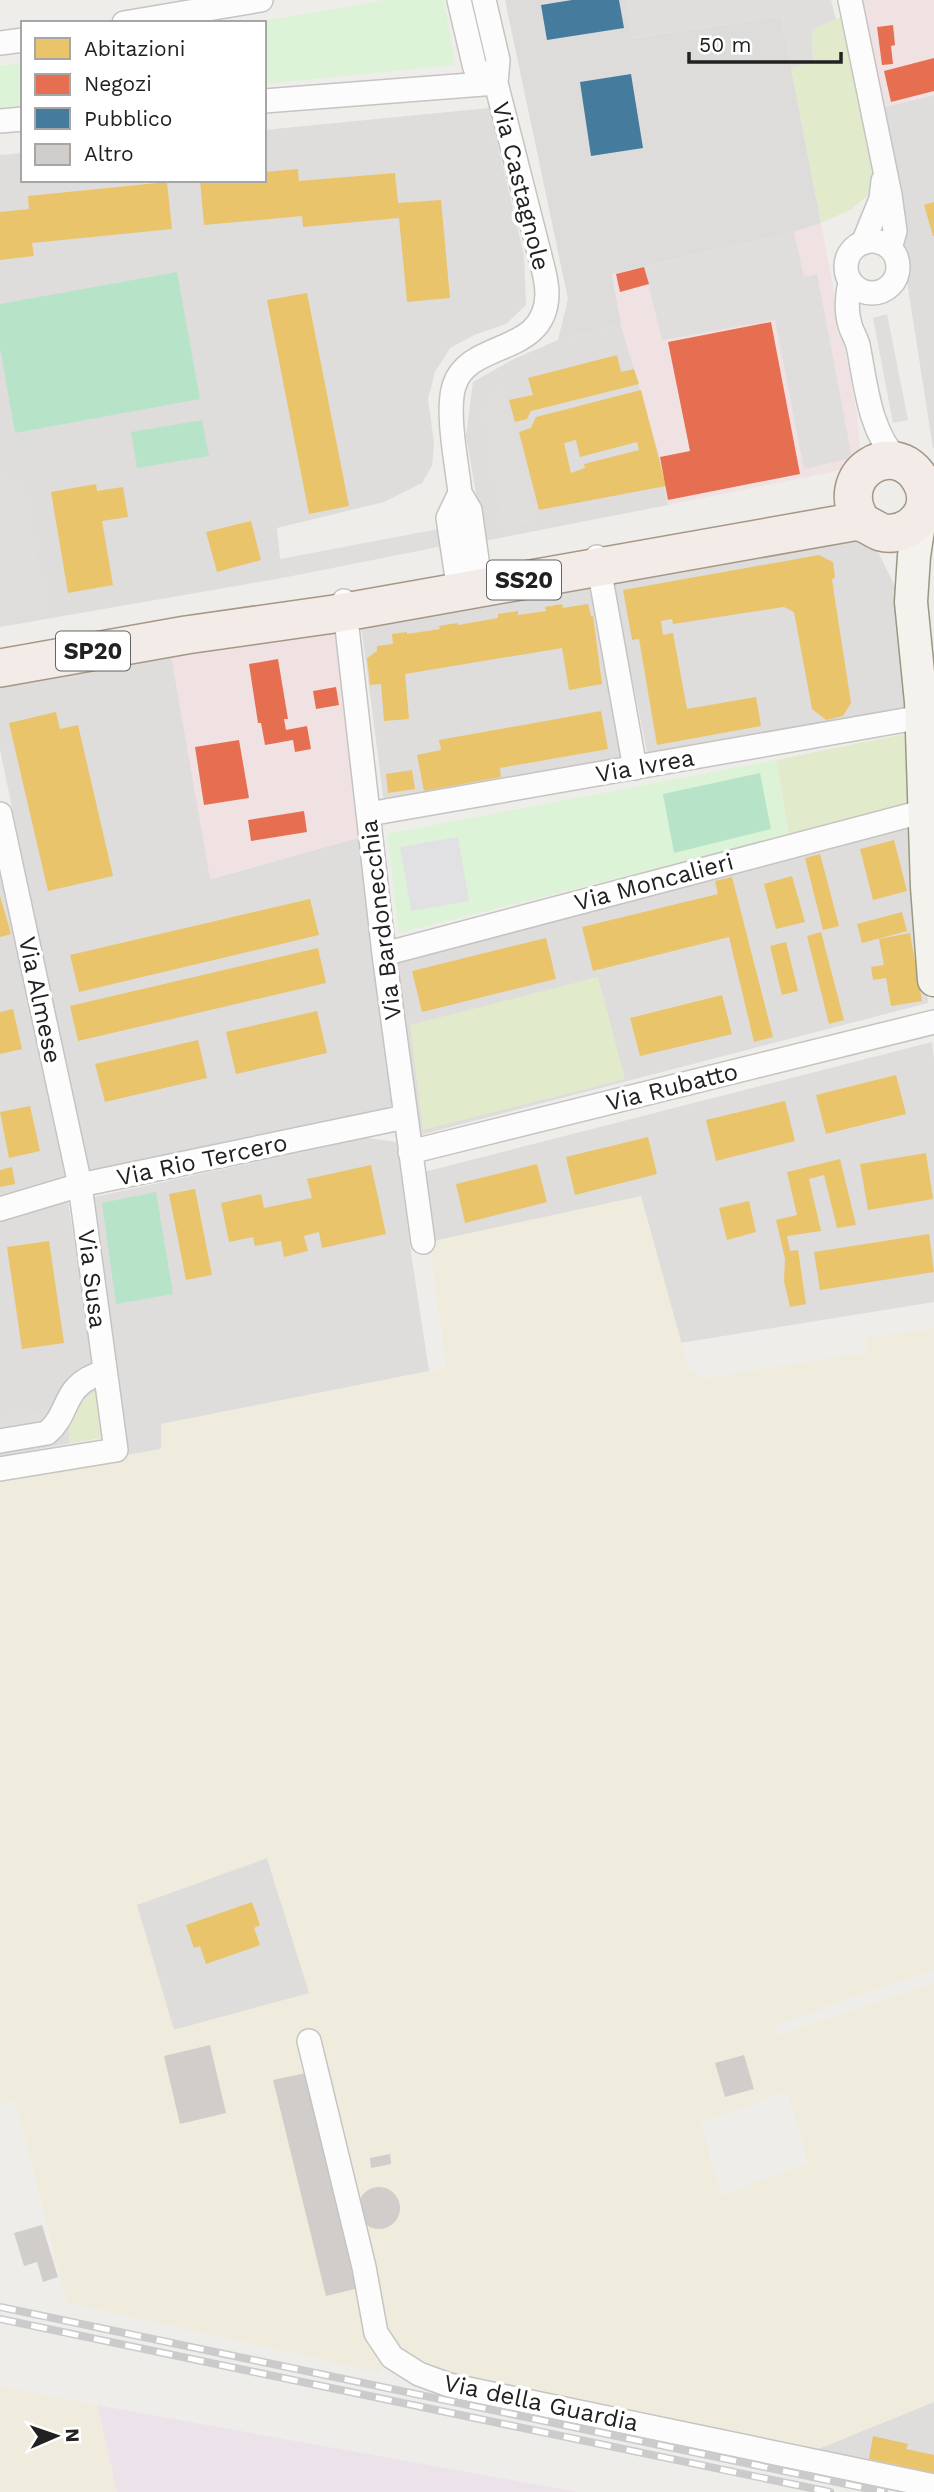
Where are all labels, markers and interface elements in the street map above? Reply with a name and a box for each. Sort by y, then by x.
legend [21,21,266,182]
scale bar [689,21,841,65]
text: 50 m [699,32,751,57]
text: Abitazioni [84,36,185,61]
text: Negozi [84,71,152,96]
street label: Via Castagnole [487,99,555,273]
text: Pubblico [84,106,172,131]
text: Altro [84,141,134,166]
road number: SS20 [487,560,561,600]
road number: SP20 [56,632,130,670]
street label: Via Ivrea [594,744,696,788]
street label: Via Bardonecchia [355,818,407,1022]
street label: Via Moncalieri [571,847,737,917]
street label: Via Almese [13,934,67,1066]
street label: Via Rubatto [603,1057,741,1117]
street label: Via Rio Tercero [114,1128,290,1192]
street label: Via Susa [72,1228,112,1330]
street label: Via della Guardia [441,2369,641,2437]
north arrow [21,2401,91,2471]
text: N [61,2428,84,2443]

